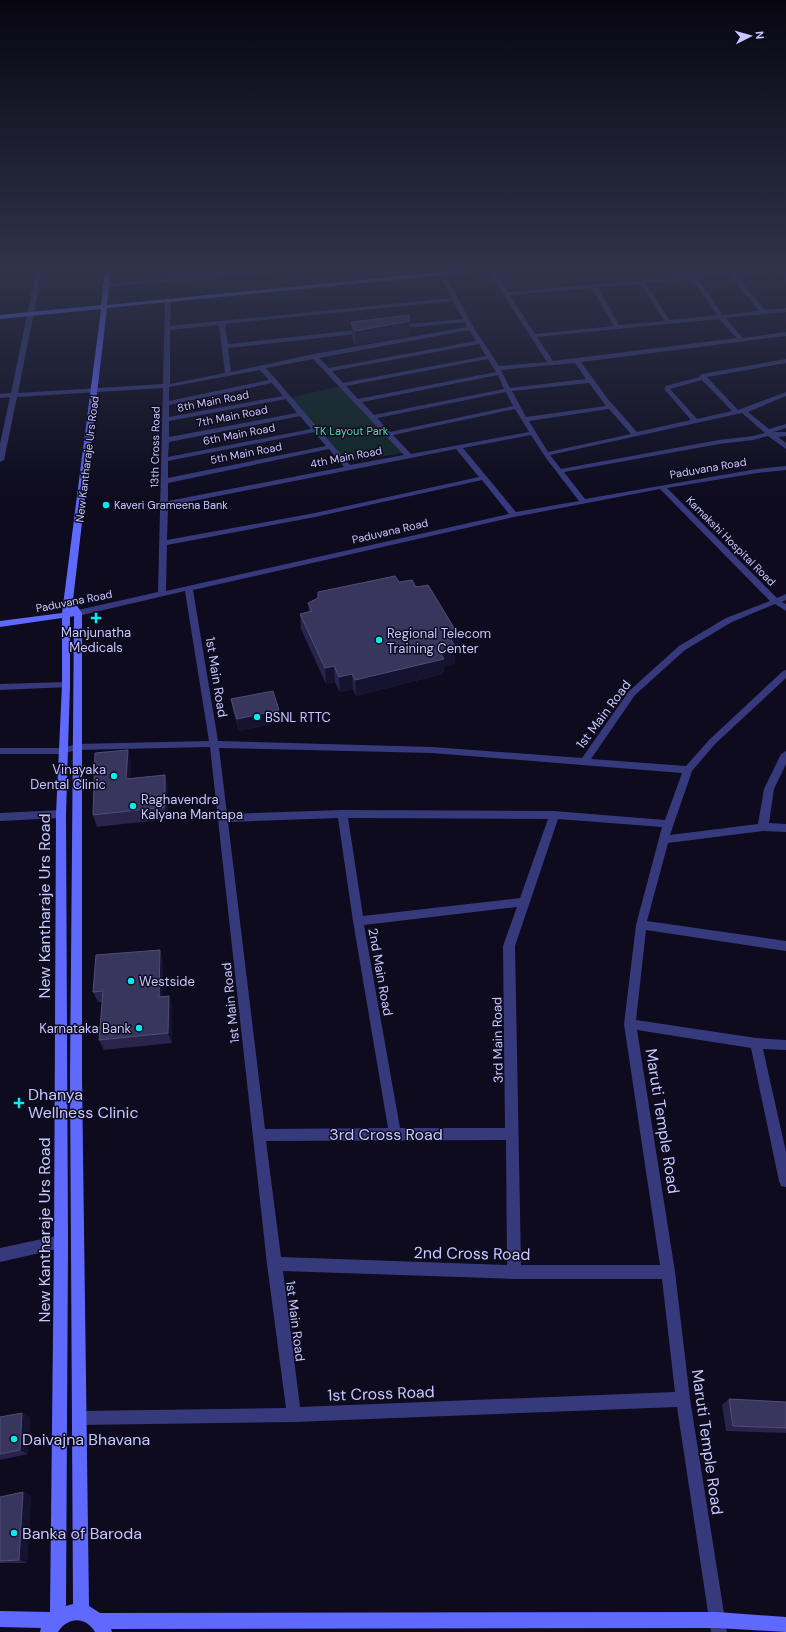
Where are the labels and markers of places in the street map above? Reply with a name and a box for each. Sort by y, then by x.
place label: Kaveri Grameena Bank [114,498,228,512]
marker: Kaveri Grameena Bank [101,500,111,510]
marker: Manjunatha Medicals [91,613,101,623]
place label: Manjunatha Medicals [61,624,131,656]
place label: Regional Telecom Training Center [387,625,491,657]
marker: Regional Telecom Training Center [374,635,384,645]
place label: BSNL RTTC [265,709,331,726]
marker: BSNL RTTC [252,712,262,722]
place label: Vinayaka Dental Clinic [30,761,106,793]
marker: Vinayaka Dental Clinic [109,771,119,781]
place label: Raghavendra Kalyana Mantapa [141,791,243,823]
marker: Raghavendra Kalyana Mantapa [128,801,138,811]
place label: Westside [139,973,195,990]
marker: Westside [126,976,136,986]
place label: Karnataka Bank [39,1020,131,1037]
marker: Karnataka Bank [134,1023,144,1033]
place label: Dhanya Wellness Clinic [28,1084,139,1123]
marker: Dhanya Wellness Clinic [13,1097,25,1109]
place label: Daivajna Bhavana [22,1429,150,1450]
marker: Daivajna Bhavana [9,1434,19,1444]
place label: Banka of Baroda [22,1523,142,1544]
marker: Banka of Baroda [9,1528,19,1538]

